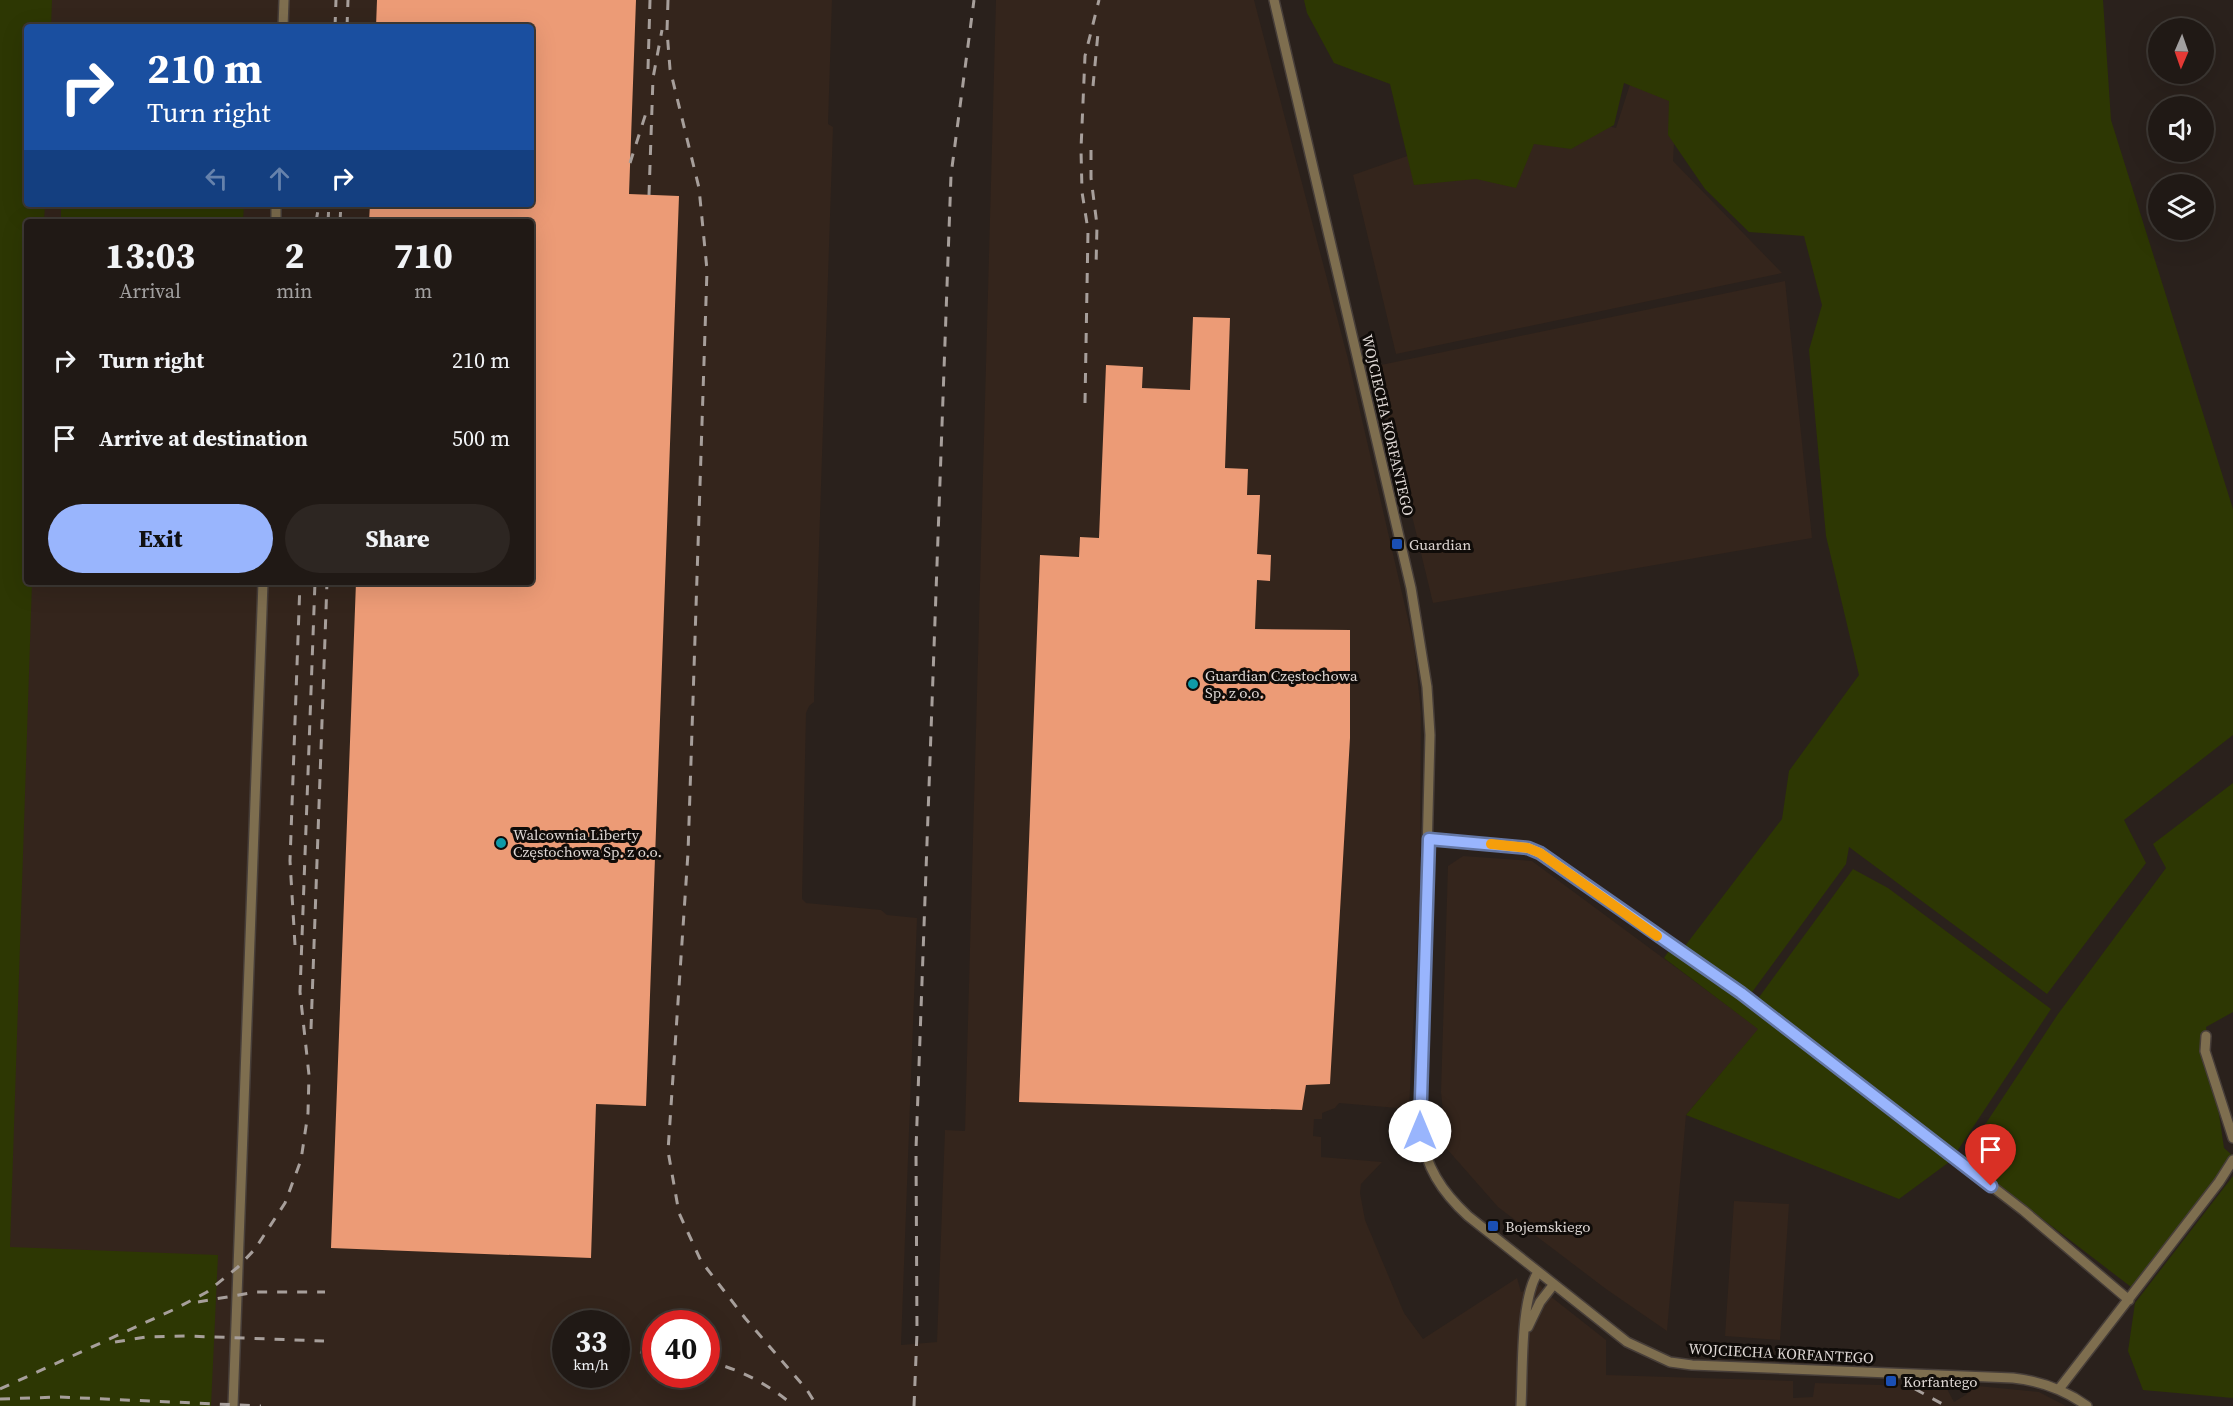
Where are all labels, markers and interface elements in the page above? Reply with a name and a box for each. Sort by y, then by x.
north arrow [2148,18,2214,84]
map controls [2148,18,2214,240]
text: 210 m [147,39,262,97]
icon: right [48,48,126,126]
text: Turn right [147,94,271,131]
button: sound [2148,96,2214,162]
icon: left [200,162,233,195]
icon: ahead [263,162,296,195]
icon: right [326,162,359,195]
button: layers [2148,174,2214,240]
text: 13:03 [105,231,195,280]
text: 2 [284,231,304,280]
text: 710 [393,231,453,280]
text: Arrival [119,277,181,305]
text: min [276,277,312,305]
text: m [414,277,432,305]
street label: WOJCIECHA KORFANTEGO [1357,332,1419,518]
icon: right [48,344,81,377]
text: Turn right [99,345,204,375]
text: 210 m [452,345,510,375]
icon: arrive [48,422,81,455]
text: Arrive at destination [99,423,308,453]
text: 500 m [452,423,510,453]
button: Exit [48,504,273,573]
button: Share [285,504,510,573]
place label: Guardian [1409,534,1471,555]
marker: Guardian [1390,537,1404,551]
place label: Guardian Częstochowa Sp. z o.o. [1205,665,1358,703]
marker: Guardian Częstochowa Sp. z o.o. [1186,677,1200,691]
place label: Walcownia Liberty Częstochowa Sp. z o.o. [513,824,662,862]
marker: Walcownia Liberty Częstochowa Sp. z o.o. [494,836,508,850]
position arrow [1388,1099,1452,1163]
pin [1965,1124,2016,1186]
icon: arrive [1974,1133,2007,1166]
place label: Bojemskiego [1505,1216,1591,1237]
marker: Bojemskiego [1486,1219,1500,1233]
speed limit sign: 40 [642,1310,720,1388]
text: 33 [575,1321,607,1362]
street label: WOJCIECHA KORFANTEGO [1688,1338,1874,1368]
text: km/h [573,1354,609,1375]
place label: Korfantego [1903,1371,1978,1392]
marker: Korfantego [1884,1374,1898,1388]

